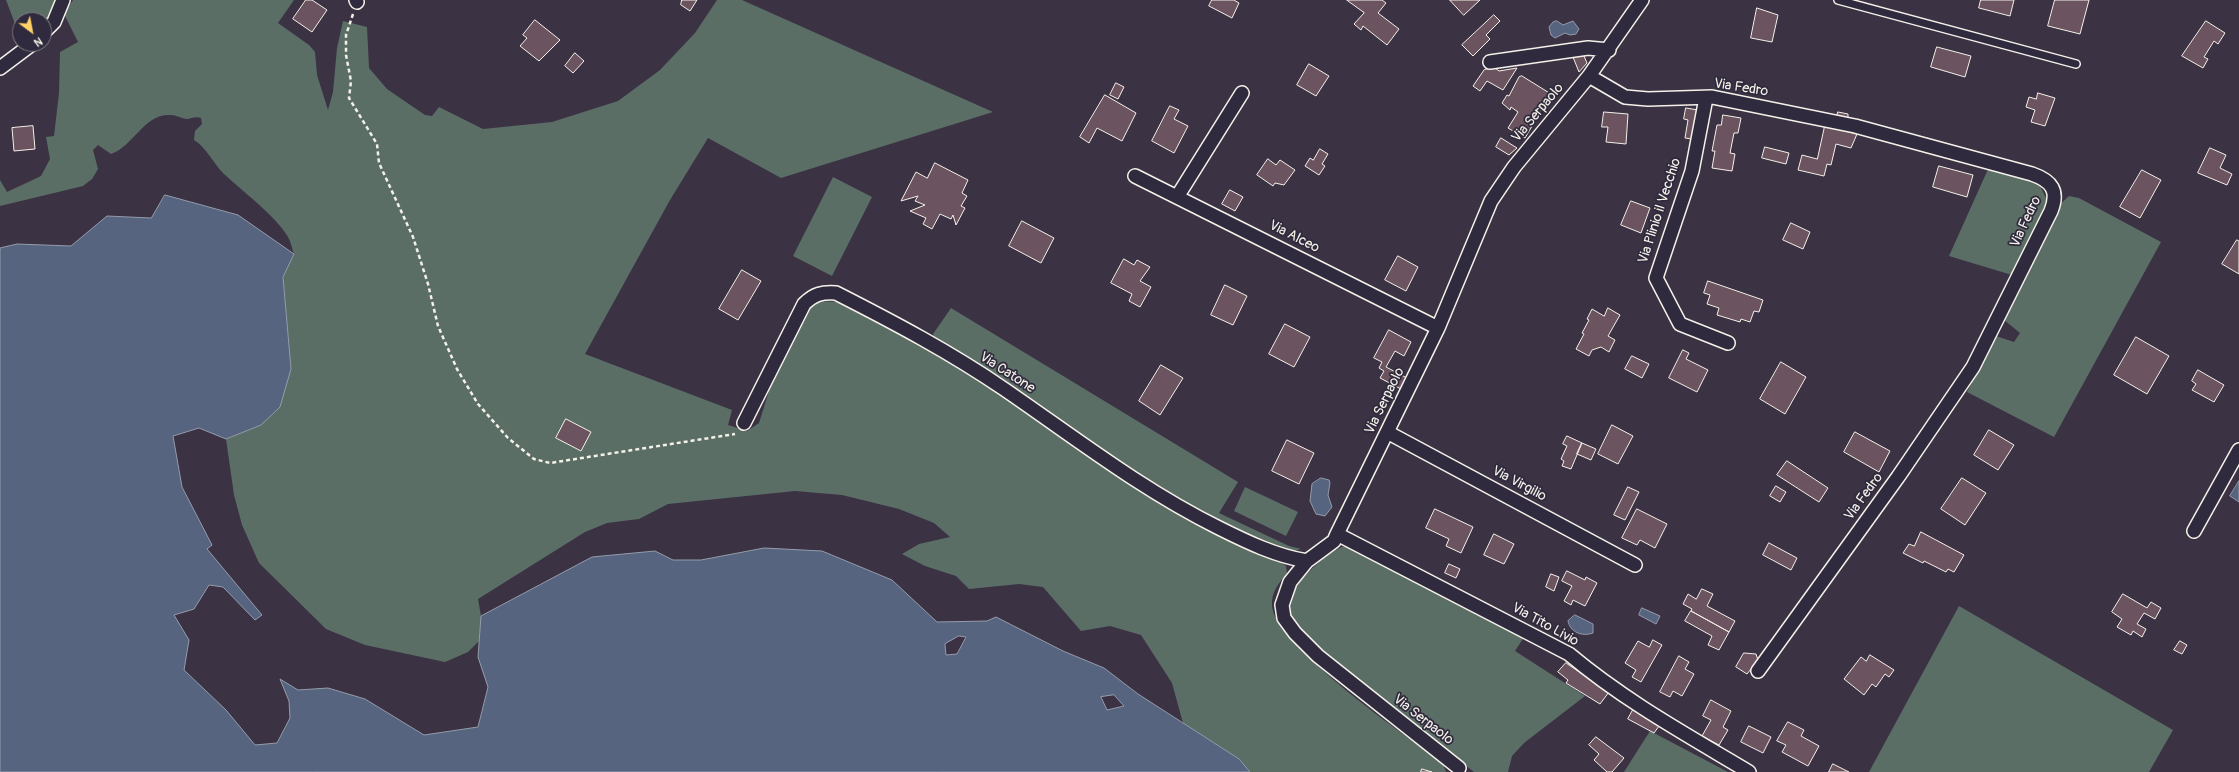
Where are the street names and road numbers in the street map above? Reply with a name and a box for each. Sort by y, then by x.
street label: Via Fedro [1713,75,1769,101]
street label: Via Serpaolo [1508,80,1568,146]
street label: Via Plinio il Vecchio [1635,156,1685,266]
street label: Via Fedro [2007,194,2045,250]
street label: Via Alceo [1266,217,1322,257]
street label: Via Catone [976,349,1038,397]
street label: Via Serpaolo [1362,365,1408,437]
street label: Via Virgilio [1489,463,1549,505]
street label: Via Fedro [1841,470,1887,524]
street label: Via Tito Livio [1509,600,1581,650]
street label: Via Serpaolo [1389,691,1457,749]

